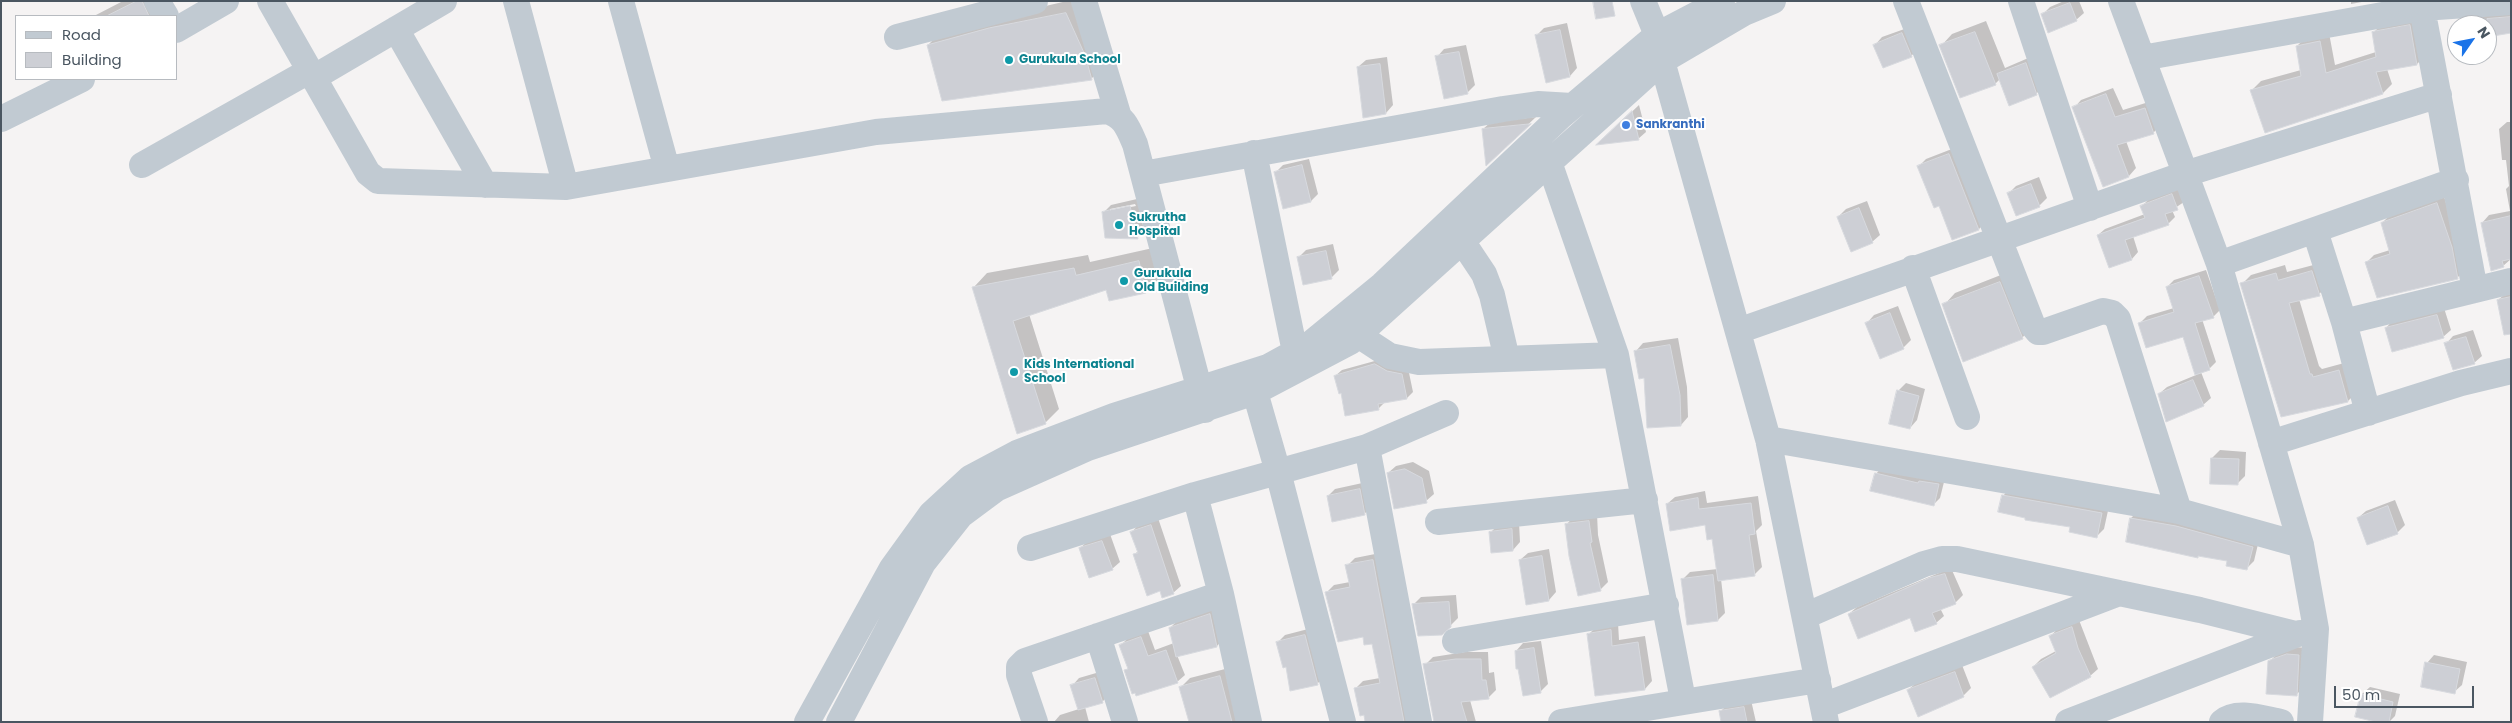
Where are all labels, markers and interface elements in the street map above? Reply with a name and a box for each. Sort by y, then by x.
legend [15,15,178,80]
north arrow [2447,15,2497,65]
text: N [2472,23,2495,42]
text: Road [62,24,101,45]
text: Building [62,49,122,70]
place label: Gurukula School [1019,53,1121,67]
marker: Gurukula School [1003,54,1015,66]
place label: Sankranthi [1636,118,1705,132]
marker: Sankranthi [1620,119,1632,131]
place label: Sukrutha Hospital [1129,211,1186,239]
marker: Sukrutha Hospital [1113,219,1125,231]
place label: Gurukula Old Building [1134,267,1209,295]
marker: Gurukula Old Building [1118,275,1130,287]
place label: Kids International School [1024,358,1134,386]
marker: Kids International School [1008,366,1020,378]
scale bar [2337,676,2477,708]
text: 50 m [2342,684,2380,705]

